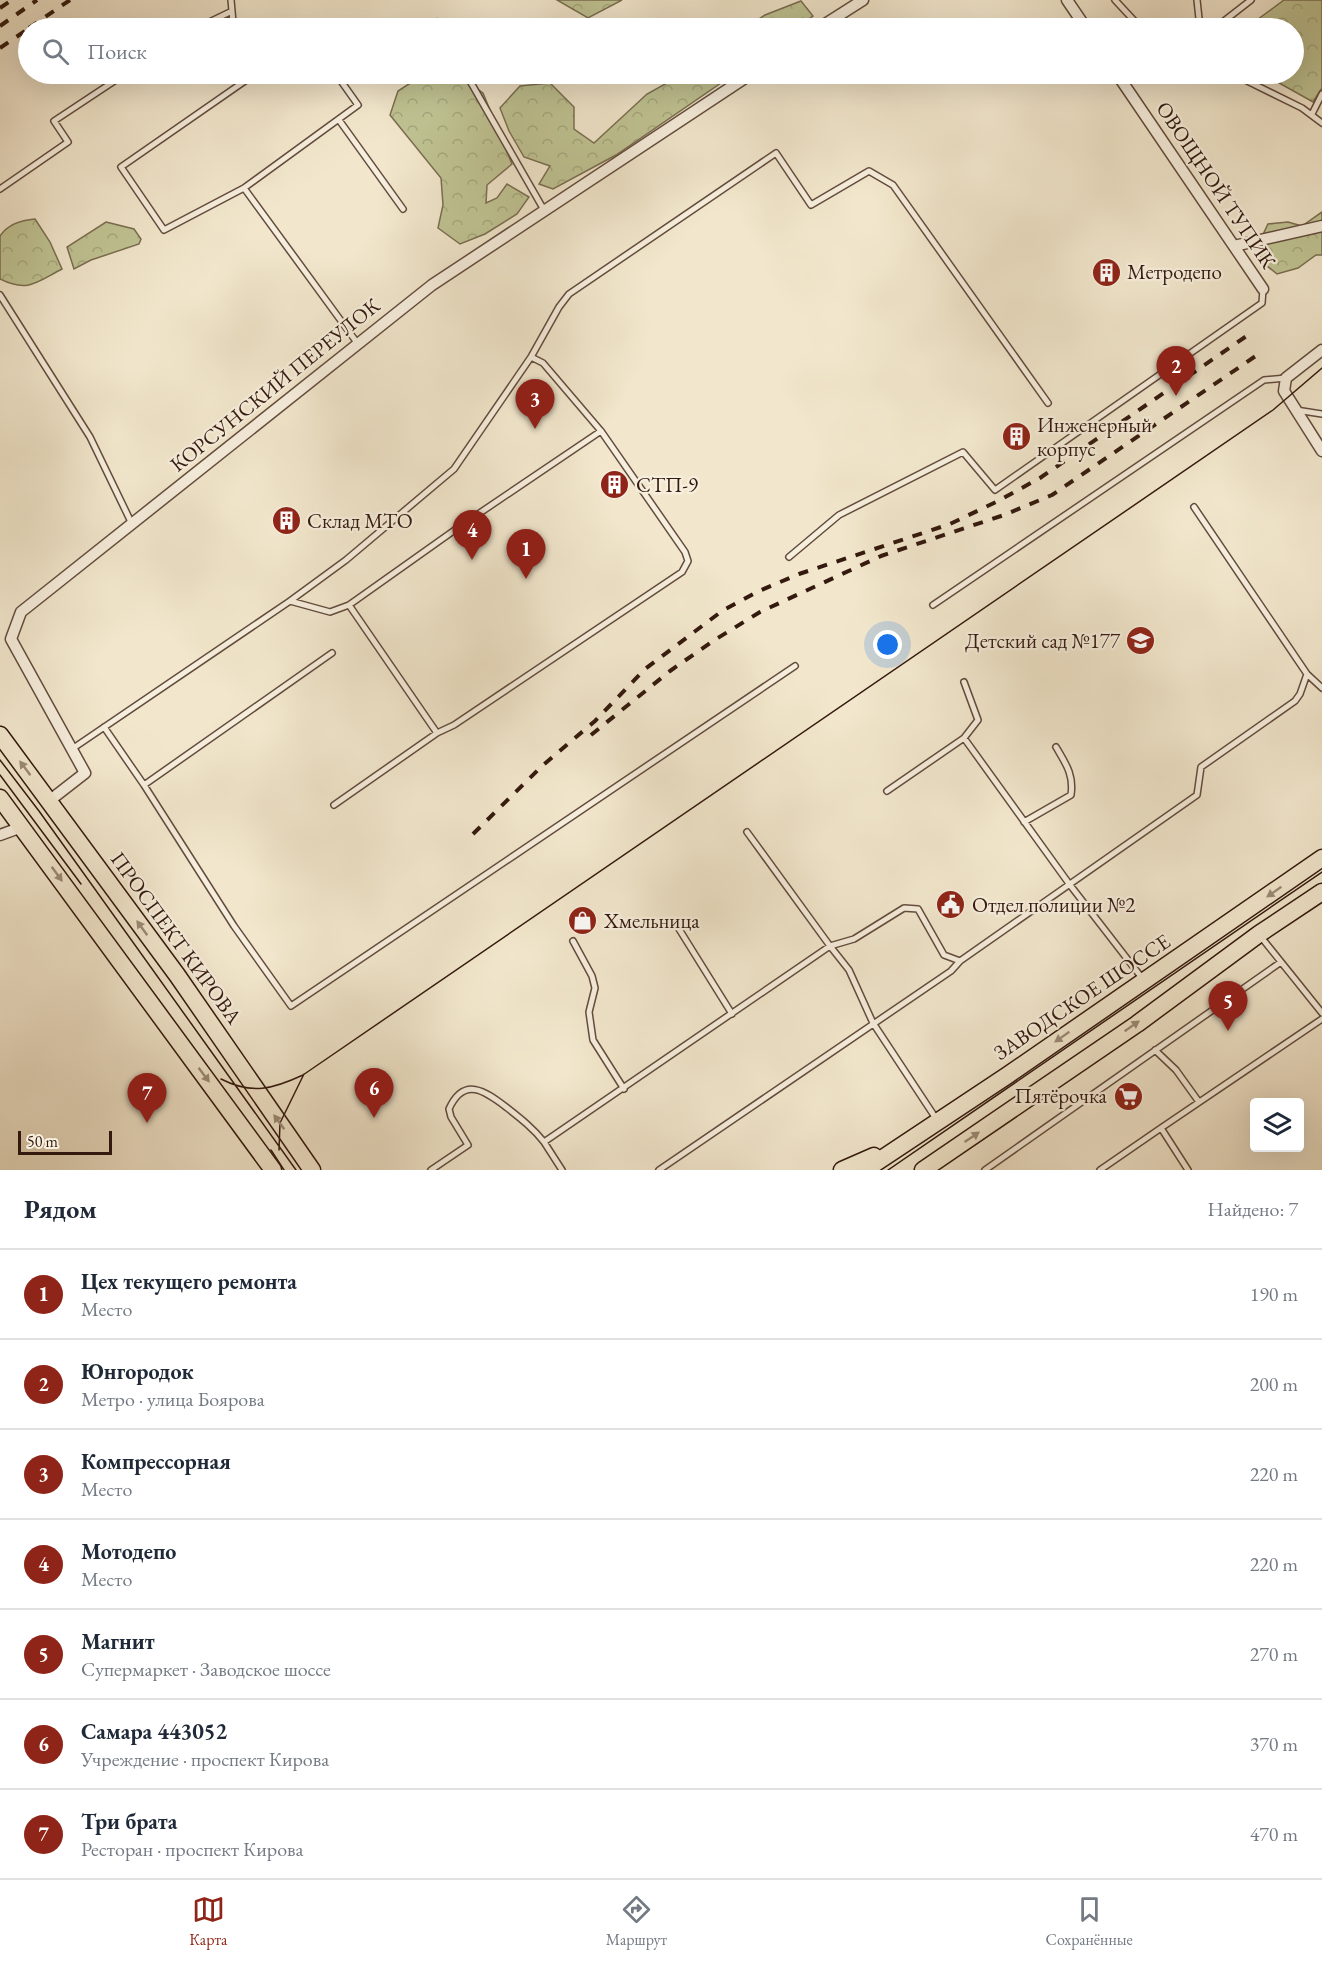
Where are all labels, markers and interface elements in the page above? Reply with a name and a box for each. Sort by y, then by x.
search box [18,18,1304,84]
icon: search [39,35,72,68]
text: Поиск [87,37,147,66]
street label: ОВОЩНОЙ ТУПИК [1150,96,1282,274]
building icon: Метродепо [1090,256,1122,288]
place label: Метродепо [1127,258,1222,285]
street label: КОРСУНСКИЙ ПЕРЕУЛОК [164,292,385,478]
pin: 2 [1156,346,1196,396]
pin: 3 [516,380,554,429]
place label: Инженерный корпус [1037,411,1152,462]
building icon: Инженерный корпус [1000,421,1032,453]
building icon: СТП-9 [599,469,631,501]
place label: СТП-9 [636,471,698,498]
building icon: Склад МТО [270,505,302,537]
place label: Склад МТО [307,507,413,534]
pin: 4 [452,510,492,560]
pin: 1 [506,530,546,579]
school or university icon: Детский сад №177 [1125,625,1157,657]
place label: Детский сад №177 [965,627,1121,654]
your location [873,630,902,659]
one-way arrow [19,760,31,775]
street label: ПРОСПЕКТ КИРОВА [105,846,248,1030]
one-way arrow [51,866,63,882]
one-way arrow [1266,886,1282,897]
public building icon: Отдел полиции №2 [935,889,967,921]
place label: Отдел полиции №2 [972,891,1135,918]
shop icon: Хмельница [567,905,599,937]
place label: Хмельница [603,907,700,934]
one-way arrow [136,920,148,936]
street label: ЗАВОДСКОЕ ШОССЕ [988,927,1175,1066]
pin: 5 [1208,982,1248,1031]
one-way arrow [1124,1020,1140,1032]
one-way arrow [1054,1031,1070,1042]
one-way arrow [198,1067,210,1082]
pin: 6 [354,1068,394,1118]
pin: 7 [128,1074,166,1123]
supermarket icon: Пятёрочка [1112,1080,1144,1112]
place label: Пятёрочка [1015,1082,1108,1109]
map controls [1250,1098,1304,1152]
button: layers [1250,1098,1304,1152]
one-way arrow [273,1114,285,1130]
scale bar [18,1128,112,1156]
text: 50 m [27,1131,58,1152]
one-way arrow [963,1131,979,1143]
text: Рядом [24,1192,97,1226]
text: Найдено: 7 [1207,1196,1298,1222]
text: Цех текущего ремонта [81,1267,297,1296]
text: 1 [38,1281,49,1307]
text: 190 m [1250,1281,1298,1307]
text: Место [81,1296,132,1322]
text: Юнгородок [81,1357,194,1386]
text: 2 [38,1371,49,1397]
text: 200 m [1250,1371,1298,1397]
text: Метро · улица Боярова [81,1386,265,1412]
text: Компрессорная [81,1447,231,1476]
text: 3 [38,1461,49,1487]
text: 220 m [1250,1461,1298,1487]
text: Место [81,1476,132,1502]
text: Мотодепо [81,1537,176,1566]
text: 4 [38,1551,49,1577]
text: 220 m [1250,1551,1298,1577]
text: Место [81,1566,132,1592]
text: Магнит [81,1627,155,1656]
text: 5 [38,1641,49,1667]
text: 270 m [1250,1641,1298,1667]
text: Супермаркет · Заводское шоссе [81,1656,331,1682]
text: Самара 443052 [81,1717,227,1746]
text: 6 [38,1731,49,1757]
text: 370 m [1250,1731,1298,1757]
text: Учреждение · проспект Кирова [81,1746,329,1772]
text: Три брата [81,1807,177,1836]
text: 7 [38,1821,49,1847]
text: 470 m [1250,1821,1298,1847]
text: Ресторан · проспект Кирова [81,1836,304,1862]
tab: Карта [189,1893,227,1950]
tab: Маршрут [606,1893,667,1950]
tab: Сохранённые [1046,1893,1133,1950]

